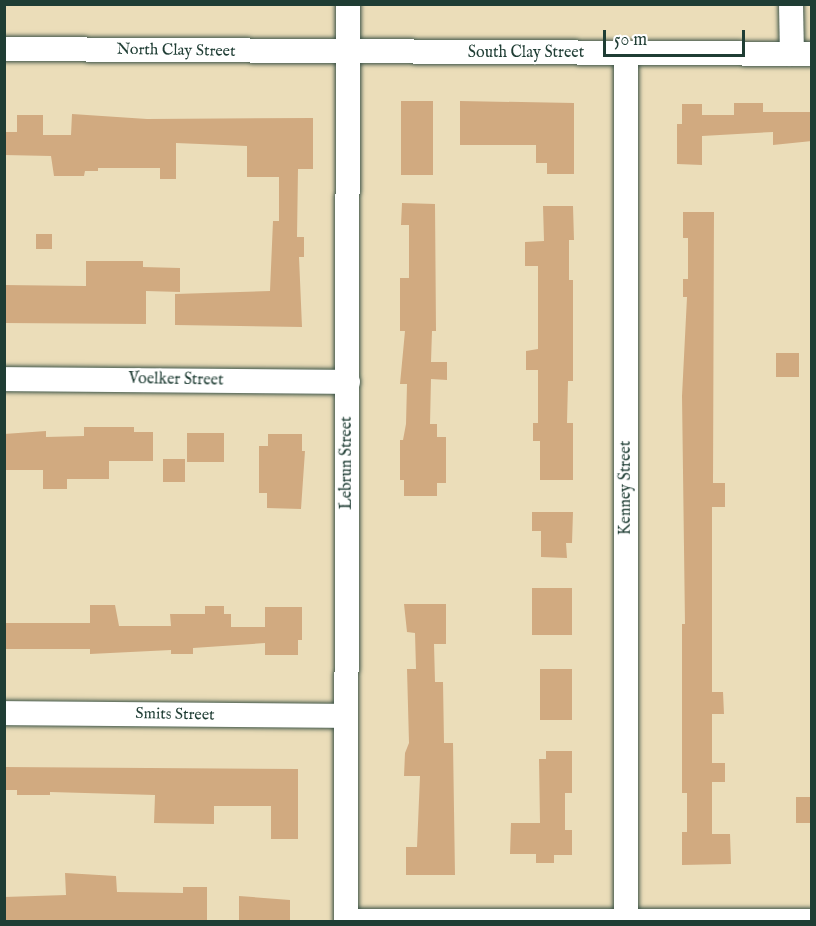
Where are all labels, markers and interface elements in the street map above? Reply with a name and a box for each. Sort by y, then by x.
scale bar [606,18,748,56]
text: 50 m [614,29,647,52]
street label: North Clay Street [116,40,236,62]
street label: South Clay Street [468,43,584,63]
street label: Voelker Street [128,370,224,390]
street label: Lebrun Street [337,416,357,510]
street label: Kenney Street [616,441,636,535]
street label: Smits Street [135,705,215,725]

